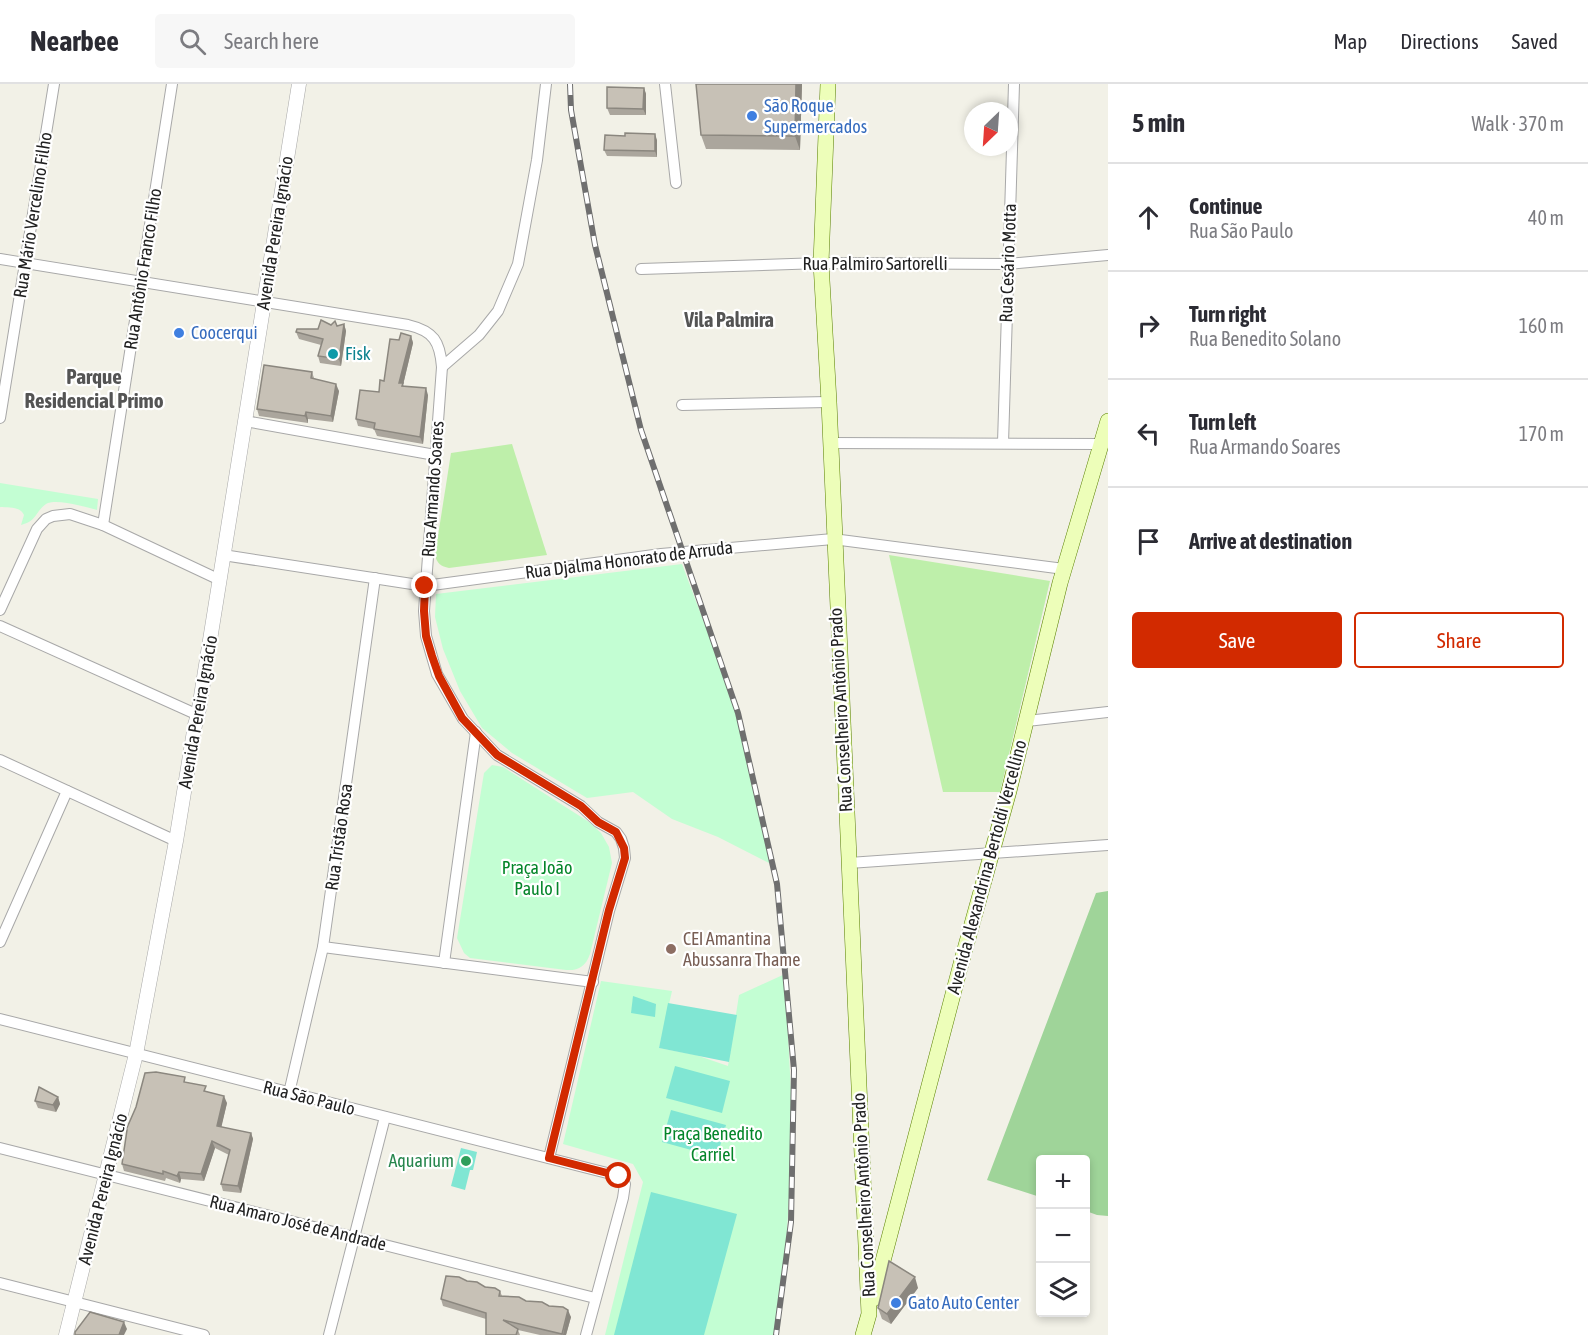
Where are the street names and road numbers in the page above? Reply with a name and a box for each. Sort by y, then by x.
street label: Rua Mário Vercelino Filho [9,130,56,299]
street label: Avenida Pereira Ignácio [252,155,297,311]
street label: Rua Antônio Franco Filho [119,187,166,351]
street label: Rua Cesário Motta [995,203,1020,323]
street label: Rua Palmiro Sartorelli [802,253,948,274]
street label: Rua Armando Soares [417,420,448,558]
street label: Rua Djalma Honorato de Arruda [524,536,734,583]
street label: Rua Conselheiro Antônio Prado [825,607,856,813]
street label: Avenida Pereira Ignácio [174,634,221,790]
street label: Avenida Alexandrina Bertoldi Vercellino [942,737,1031,996]
street label: Rua Tristão Rosa [321,782,356,892]
street label: Rua São Paulo [261,1076,357,1119]
street label: Rua Conselheiro Antônio Prado [848,1092,879,1298]
street label: Avenida Pereira Ignácio [74,1111,131,1267]
street label: Rua Amaro José de Andrade [208,1190,389,1255]

